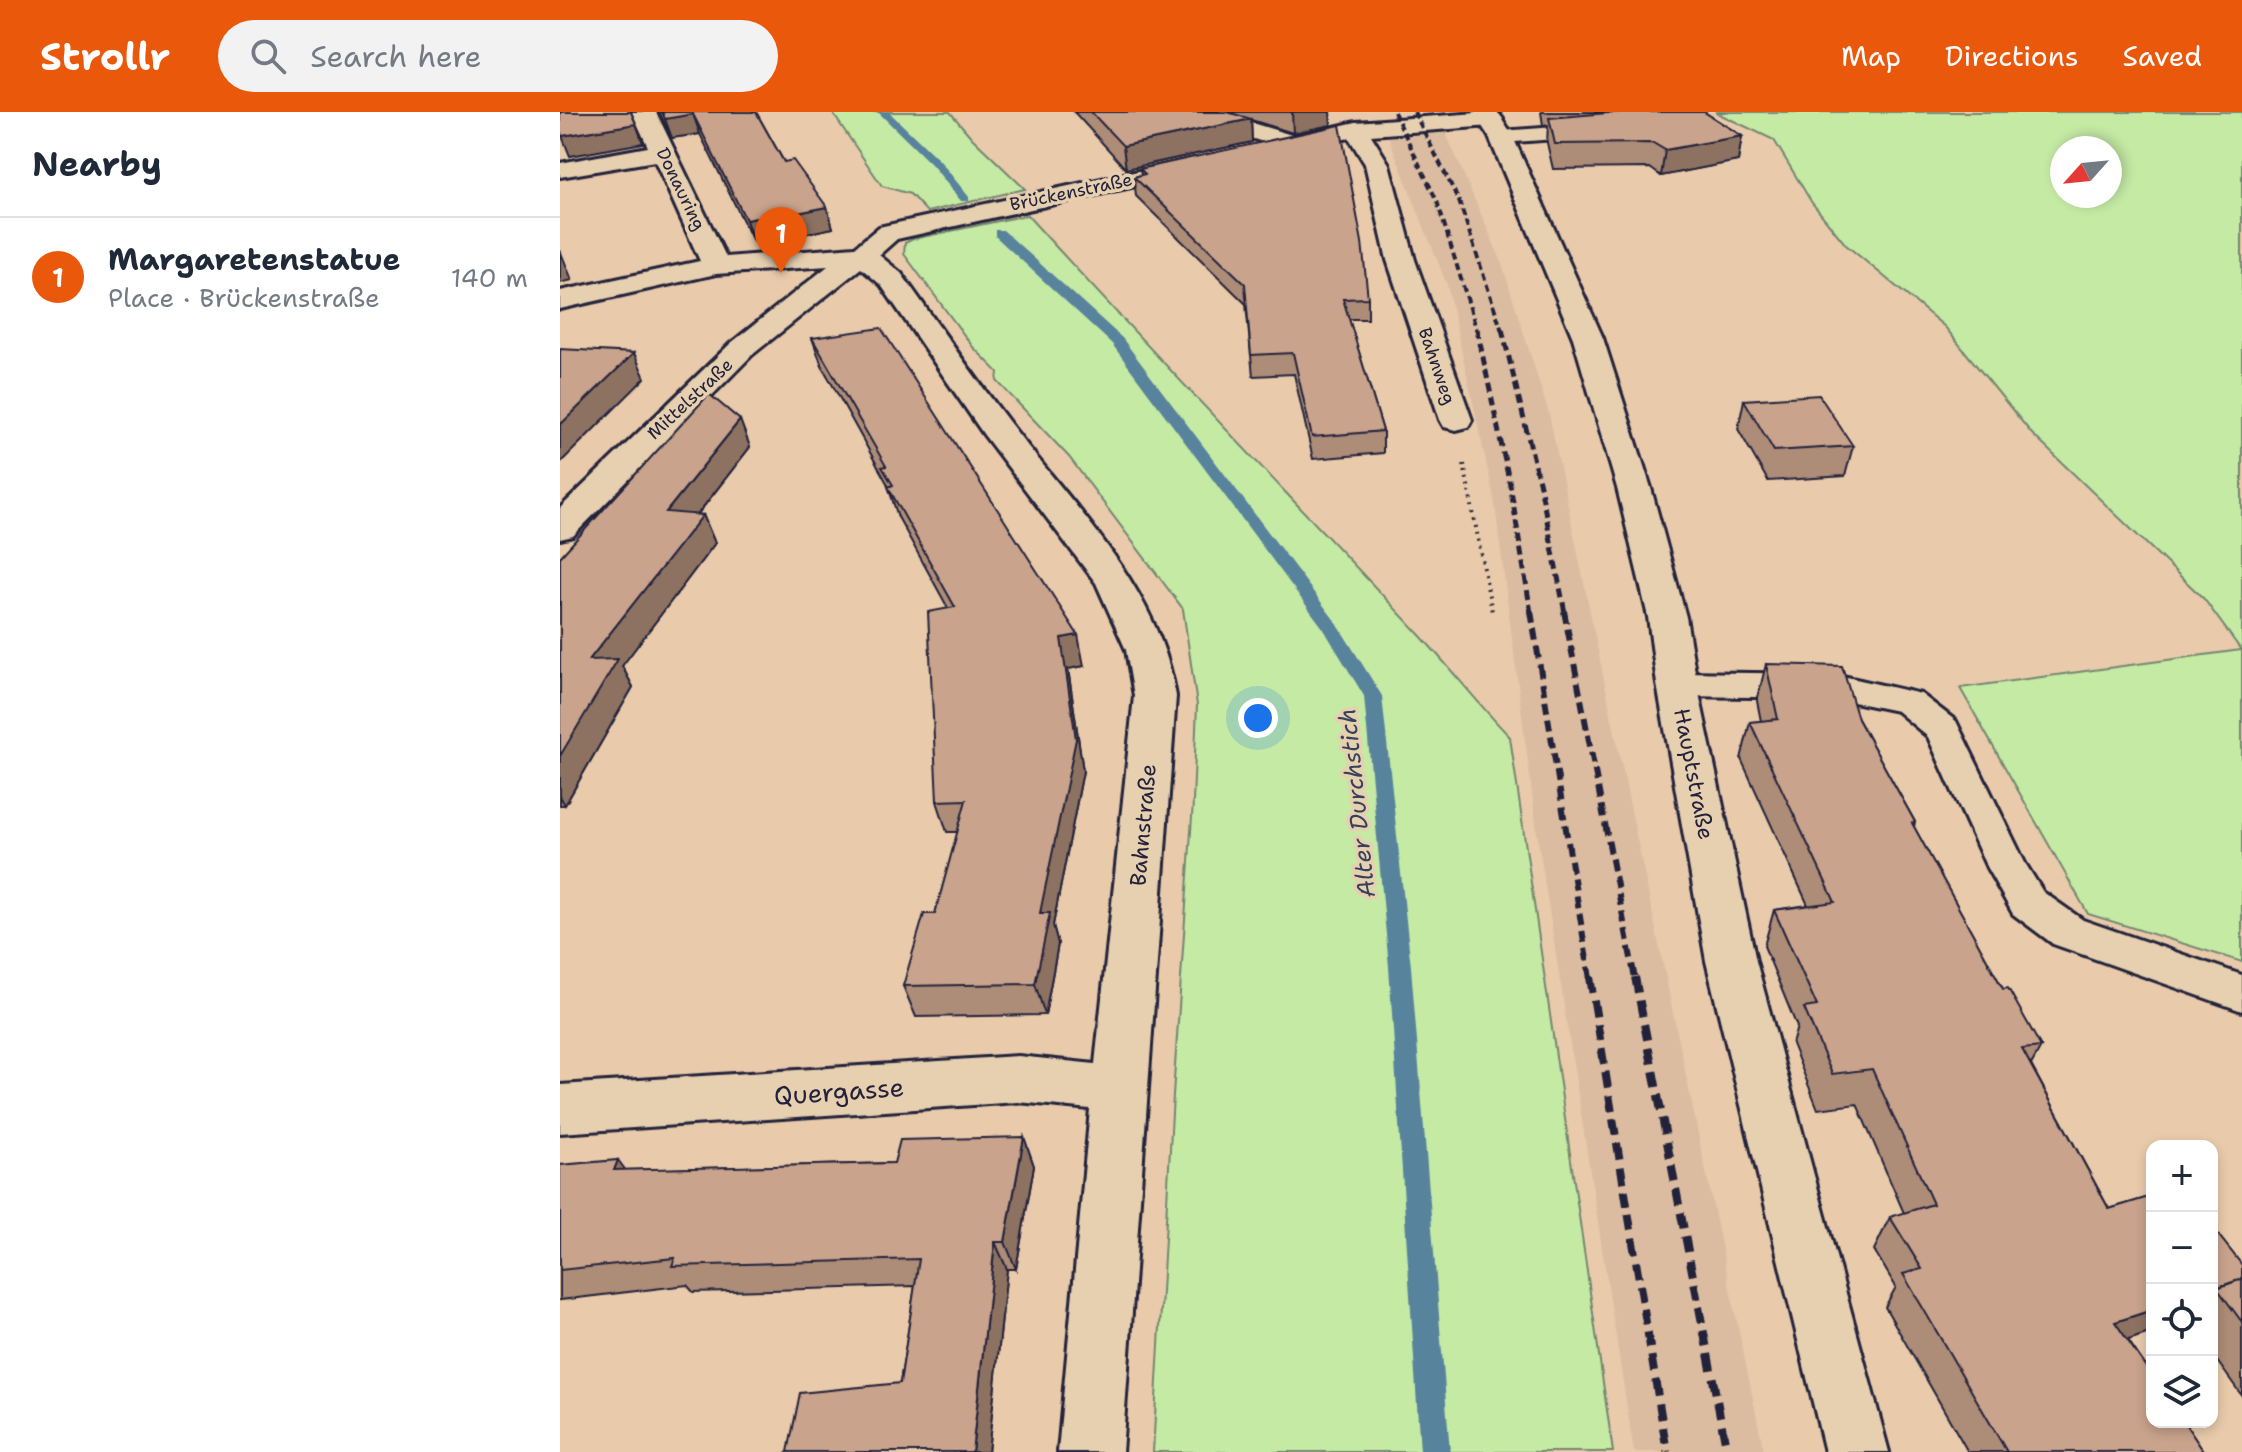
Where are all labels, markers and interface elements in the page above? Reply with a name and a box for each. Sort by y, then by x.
search box [218,20,778,92]
text: Strollr [40,31,170,82]
icon: search [246,34,290,78]
text: Search here [310,36,482,77]
text: Map [1841,37,1901,75]
text: Directions [1945,37,2079,75]
text: Saved [2123,37,2202,75]
north arrow [2050,136,2122,208]
text: Nearby [32,141,162,187]
street label: Donauring [651,144,711,234]
street label: Brückenstraße [1007,167,1135,217]
pin: 1 [755,207,807,273]
text: Margaretenstatue [108,239,401,280]
text: 1 [52,260,64,295]
text: 140 m [451,260,528,295]
text: Place · Brückenstraße [108,280,380,315]
street label: Bahnweg [1413,324,1461,408]
street label: Mittelstraße [642,353,738,445]
your location [1238,698,1278,738]
street label: Hauptstraße [1667,706,1721,842]
water label: Alter Durchstich [1331,707,1383,899]
street label: Bahnstraße [1123,763,1163,887]
street label: Quergasse [773,1069,905,1113]
map controls [2146,1140,2218,1428]
button: + [2146,1140,2218,1212]
button: − [2146,1212,2218,1284]
button: locate [2146,1284,2218,1356]
button: layers [2146,1356,2218,1428]

